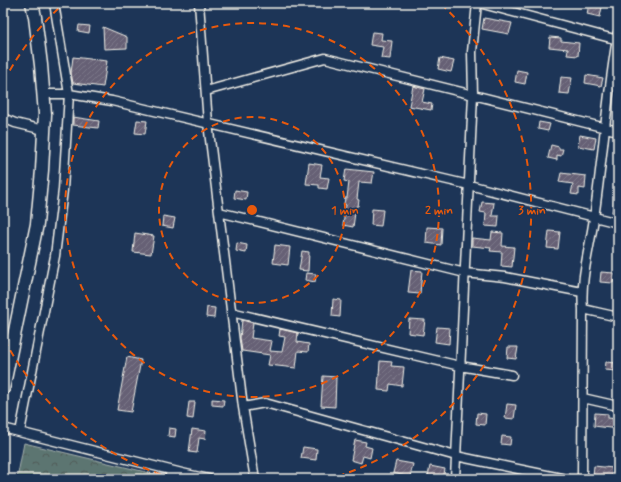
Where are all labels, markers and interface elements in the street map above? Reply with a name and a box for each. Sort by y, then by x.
centre of rings [245,203,259,217]
text: 1 min [331,203,359,219]
text: 2 min [425,203,453,219]
text: 3 min [518,203,546,219]

